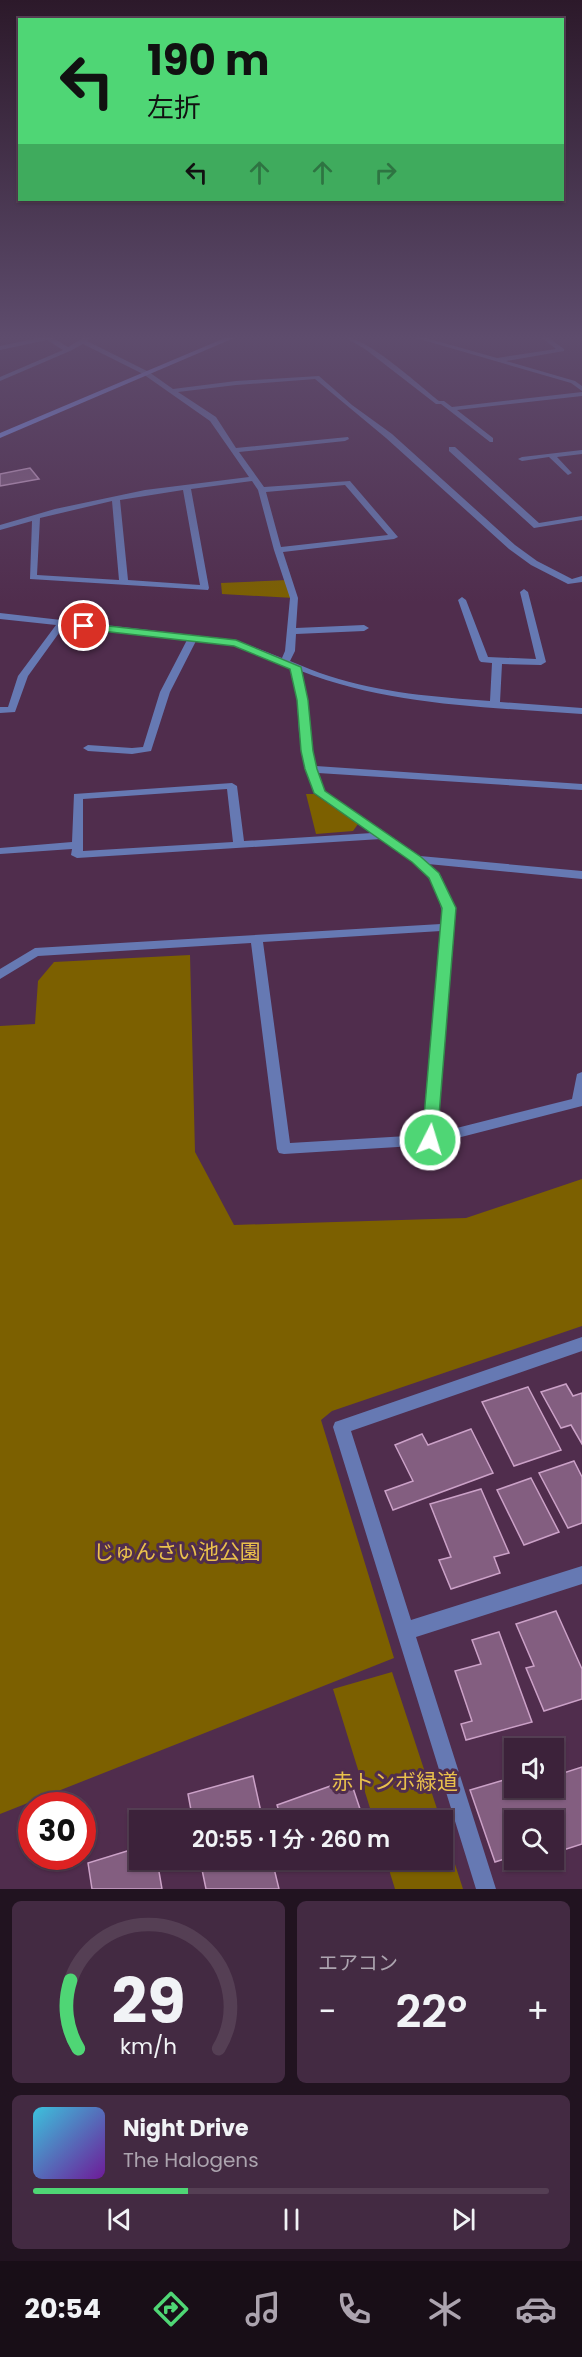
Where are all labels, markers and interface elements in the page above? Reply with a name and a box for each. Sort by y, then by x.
text: 190 m [147,31,269,90]
icon: left [48,42,126,120]
text: 左折 [147,89,201,126]
icon: left [180,156,213,189]
icon: ahead [243,156,276,189]
icon: ahead [306,156,339,189]
icon: right [369,156,402,189]
pin [58,600,109,651]
icon: arrive [67,609,100,642]
position arrow [398,1108,462,1172]
park label: じゅんさい池公園 [93,1537,261,1566]
map controls [504,1738,564,1870]
button: sound [504,1738,564,1798]
park label: 赤トンボ緑道 [332,1767,458,1796]
speed limit sign: 30 [18,1792,96,1870]
button: search [504,1810,564,1870]
text: 20:55 · 1 分 · 260 m [192,1824,390,1855]
text: エアコン [318,1949,398,1977]
text: 29 [111,1957,185,2045]
text: 22° [396,1980,467,2043]
text: − [318,1988,336,2035]
text: + [526,1988,549,2035]
text: km/h [120,2031,177,2062]
text: Night Drive [123,2113,249,2144]
text: The Halogens [123,2146,259,2174]
icon: previous [103,2203,136,2236]
icon: pause [275,2203,308,2236]
icon: next [447,2203,480,2236]
icon: directions [150,2288,192,2330]
icon: music [242,2288,284,2330]
icon: phone [333,2288,375,2330]
icon: climate [424,2288,466,2330]
icon: car [515,2288,557,2330]
text: 20:54 [25,2290,101,2327]

